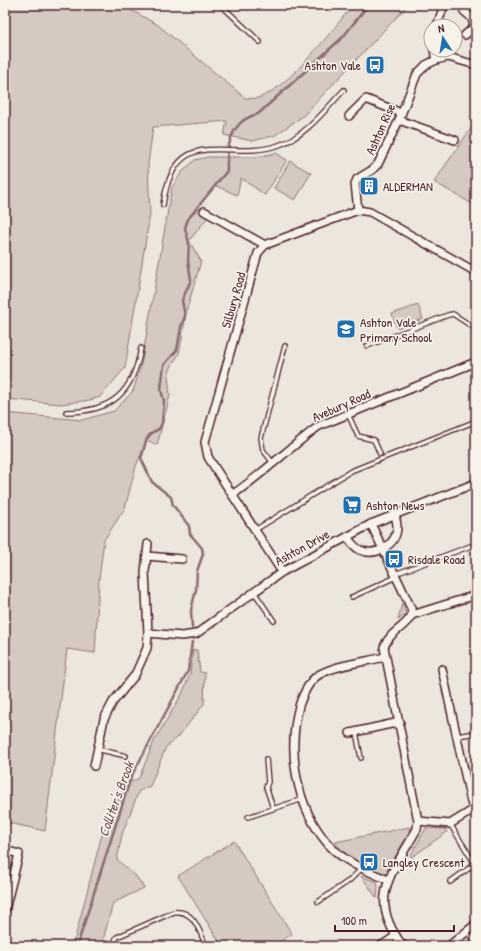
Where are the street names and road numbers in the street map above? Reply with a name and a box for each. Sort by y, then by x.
street label: Ashton Rise [361,100,399,158]
street label: Silbury Road [216,270,250,330]
street label: Avebury Road [309,384,373,426]
street label: Ashton Drive [271,525,333,569]

